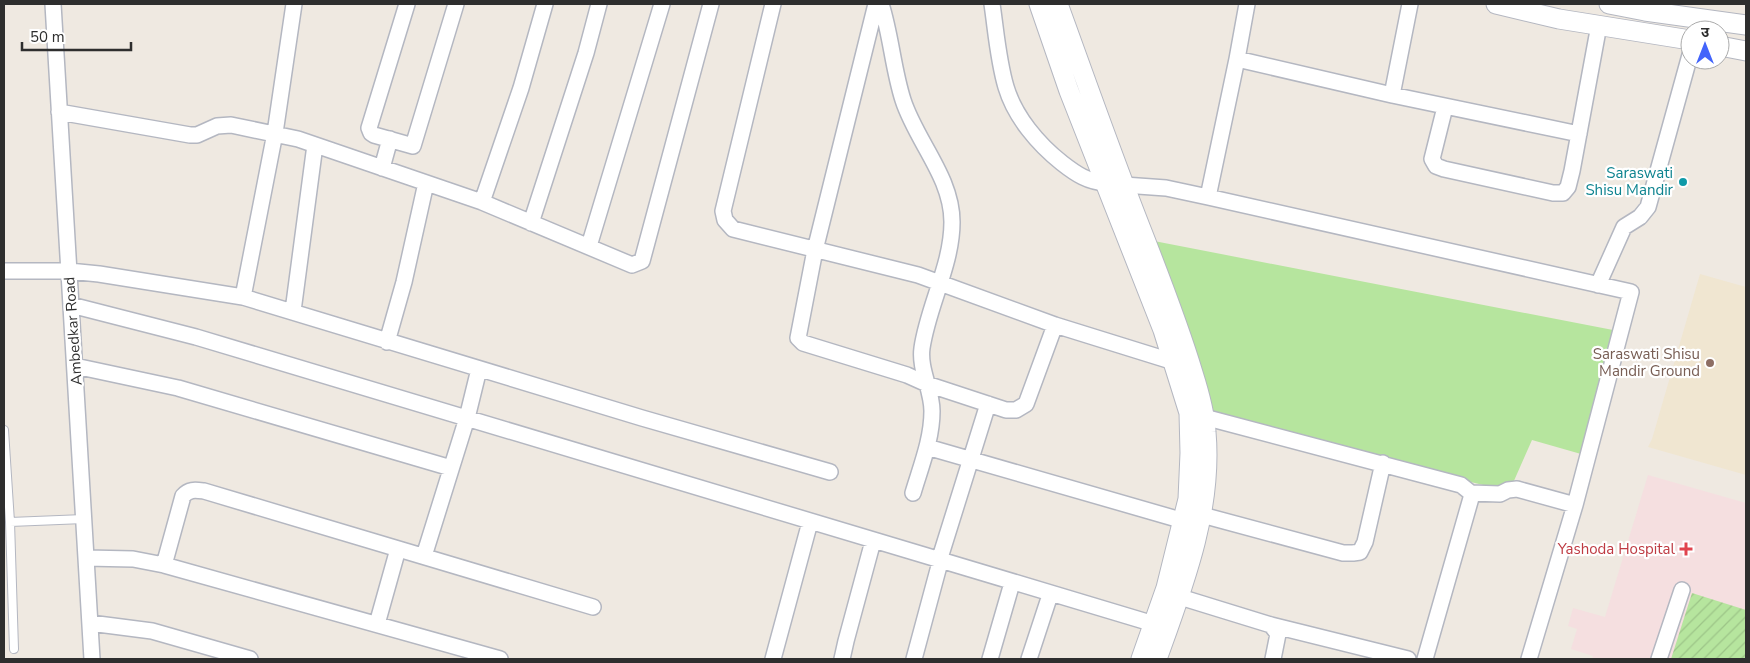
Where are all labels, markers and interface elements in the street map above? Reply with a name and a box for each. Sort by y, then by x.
scale bar [22,20,131,52]
north arrow [1680,20,1730,70]
text: उ [1701,23,1710,42]
text: 50 m [30,27,65,47]
place label: Saraswati Shisu Mandir [1585,163,1674,200]
marker: Saraswati Shisu Mandir [1677,176,1689,188]
street label: Ambedkar Road [59,276,87,386]
place label: Saraswati Shisu Mandir Ground [1593,344,1700,381]
marker: Saraswati Shisu Mandir Ground [1704,357,1716,369]
place label: Yashoda Hospital [1557,539,1676,559]
marker: Yashoda Hospital [1679,542,1693,556]

